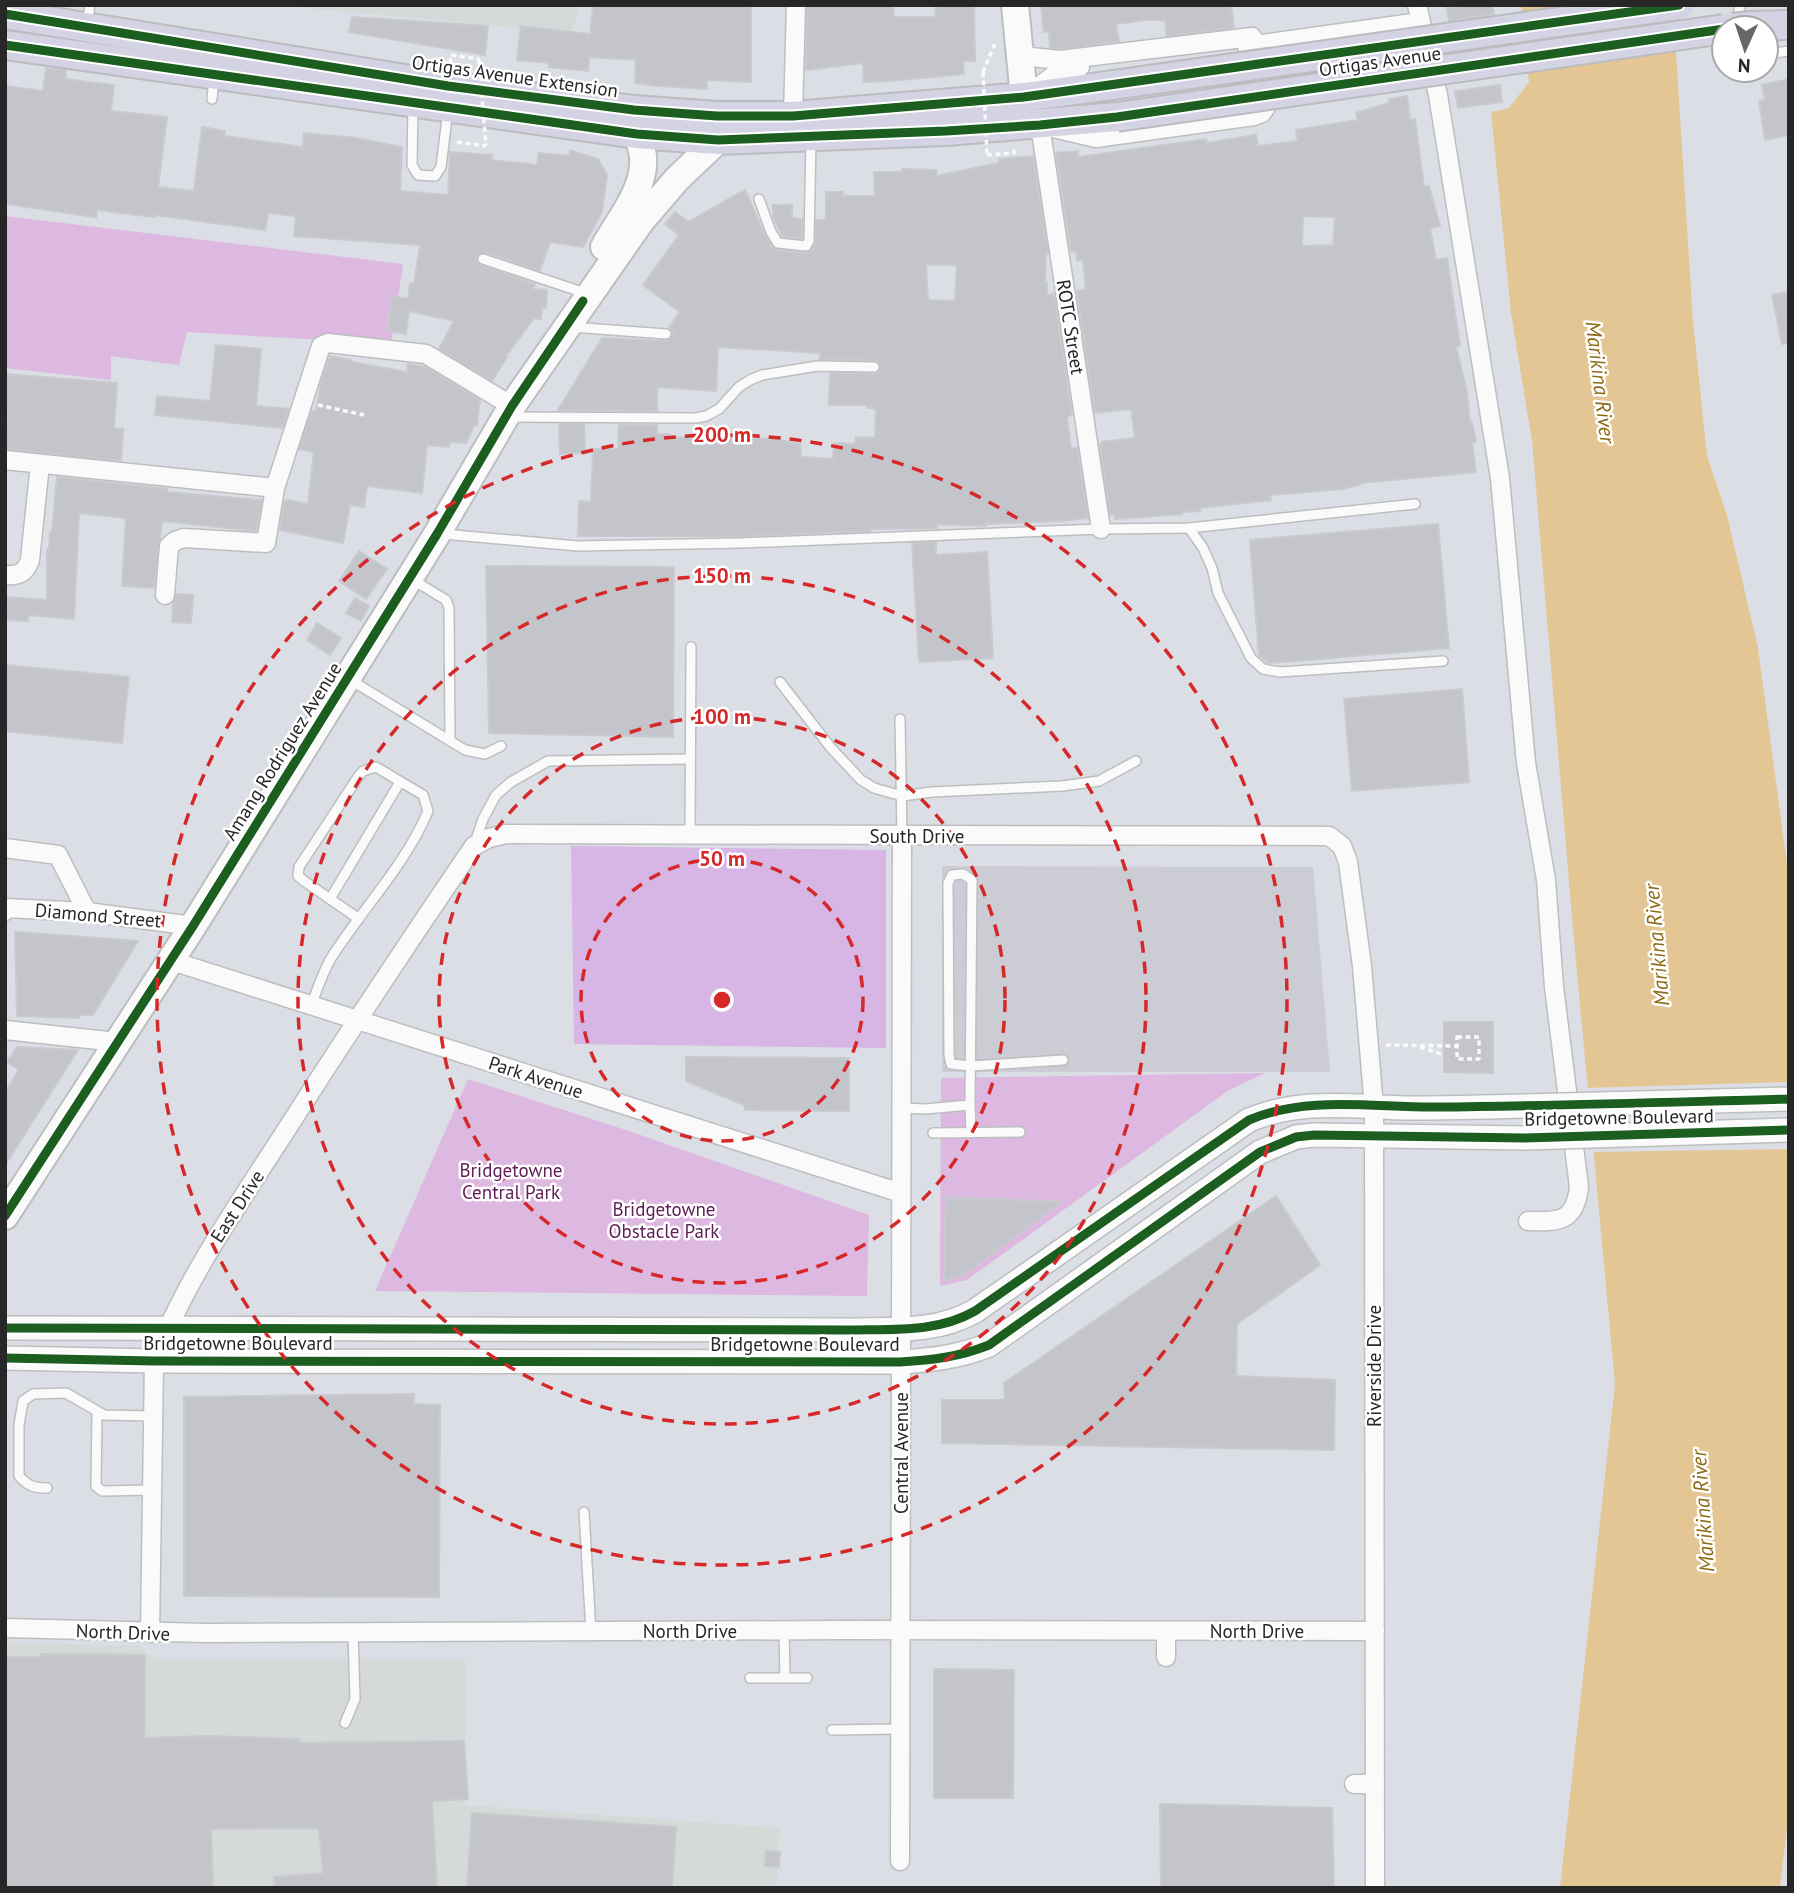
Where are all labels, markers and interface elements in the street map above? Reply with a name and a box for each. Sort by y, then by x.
north arrow [1710,14,1780,84]
street label: Ortigas Avenue [1317,41,1443,81]
street label: Ortigas Avenue Extension [410,50,620,102]
text: N [1737,54,1751,78]
street label: ROTC Street [1052,278,1090,377]
water label: Marikina River [1580,319,1622,447]
text: 200 m [693,421,751,448]
text: 150 m [693,562,751,589]
street label: Amang Rodriguez Avenue [217,657,347,845]
text: 100 m [693,703,751,730]
street label: South Drive [869,824,965,848]
text: 50 m [699,845,745,872]
water label: Marikina River [1638,881,1675,1007]
street label: Diamond Street [34,898,163,933]
centre of rings [710,988,734,1012]
street label: Park Avenue [486,1050,586,1104]
street label: Bridgetowne Boulevard [1524,1103,1714,1131]
park label: Bridgetowne Central Park [460,1158,562,1204]
street label: East Drive [205,1165,269,1247]
park label: Bridgetowne Obstacle Park [609,1197,719,1243]
street label: Riverside Drive [1362,1305,1386,1427]
street label: Bridgetowne Boulevard [143,1331,333,1355]
street label: Bridgetowne Boulevard [710,1332,900,1356]
street label: Central Avenue [889,1392,913,1514]
water label: Marikina River [1685,1447,1720,1573]
street label: North Drive [75,1618,171,1646]
street label: North Drive [643,1619,737,1643]
street label: North Drive [1210,1619,1304,1643]

